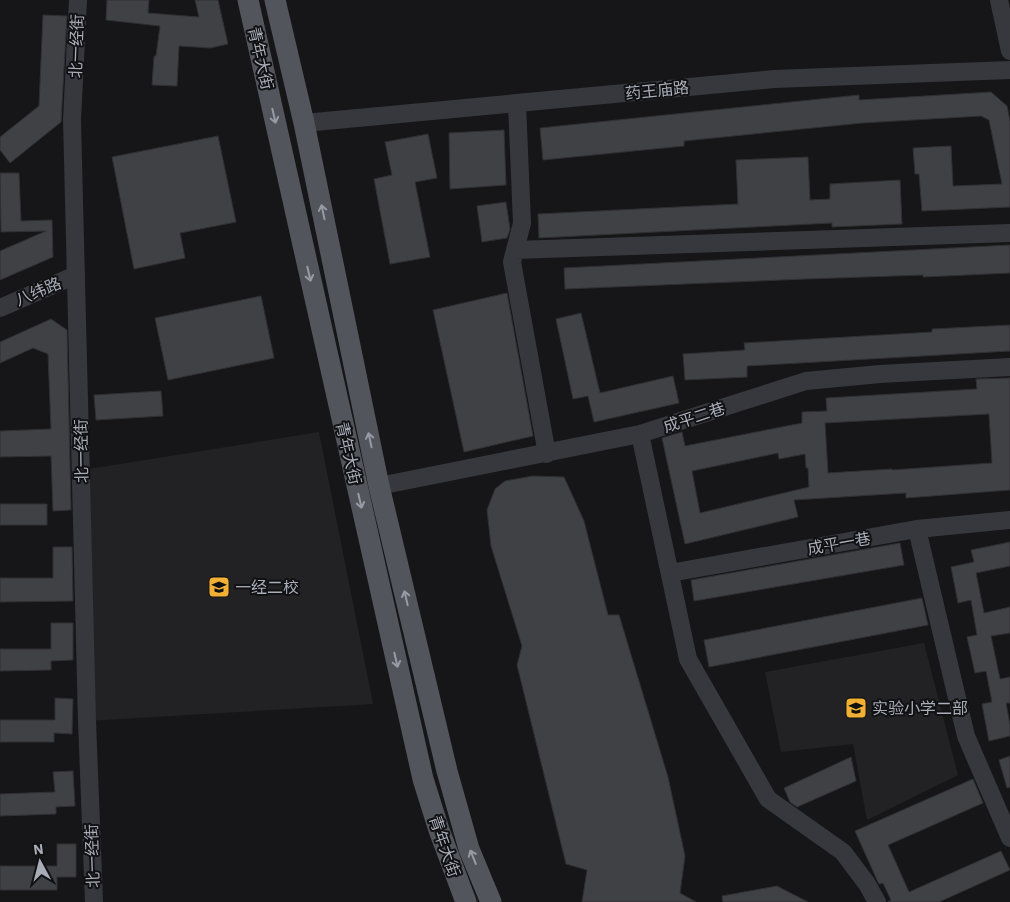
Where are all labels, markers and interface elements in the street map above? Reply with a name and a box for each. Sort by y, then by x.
street label: 北一经街 [65,14,87,78]
street label: 青年大街 [244,25,278,91]
street label: 药王庙路 [624,77,690,103]
one-way arrow [270,107,279,123]
one-way arrow [317,204,327,220]
one-way arrow [305,266,314,282]
street label: 八纬路 [12,272,64,310]
street label: 成平二巷 [660,398,728,436]
street label: 北一经街 [70,419,92,483]
street label: 青年大街 [332,420,366,486]
one-way arrow [364,432,374,448]
one-way arrow [356,493,365,509]
street label: 成平一巷 [806,528,872,558]
school or university icon: 一经二校 [207,575,231,599]
place label: 一经二校 [235,577,299,597]
one-way arrow [401,590,410,606]
one-way arrow [392,651,401,667]
school or university icon: 实验小学二部 [844,696,868,720]
place label: 实验小学二部 [872,698,968,718]
street label: 青年大街 [425,812,465,880]
street label: 北一经街 [81,824,103,888]
north arrow [15,837,65,887]
text: N [32,840,45,859]
one-way arrow [467,850,477,865]

